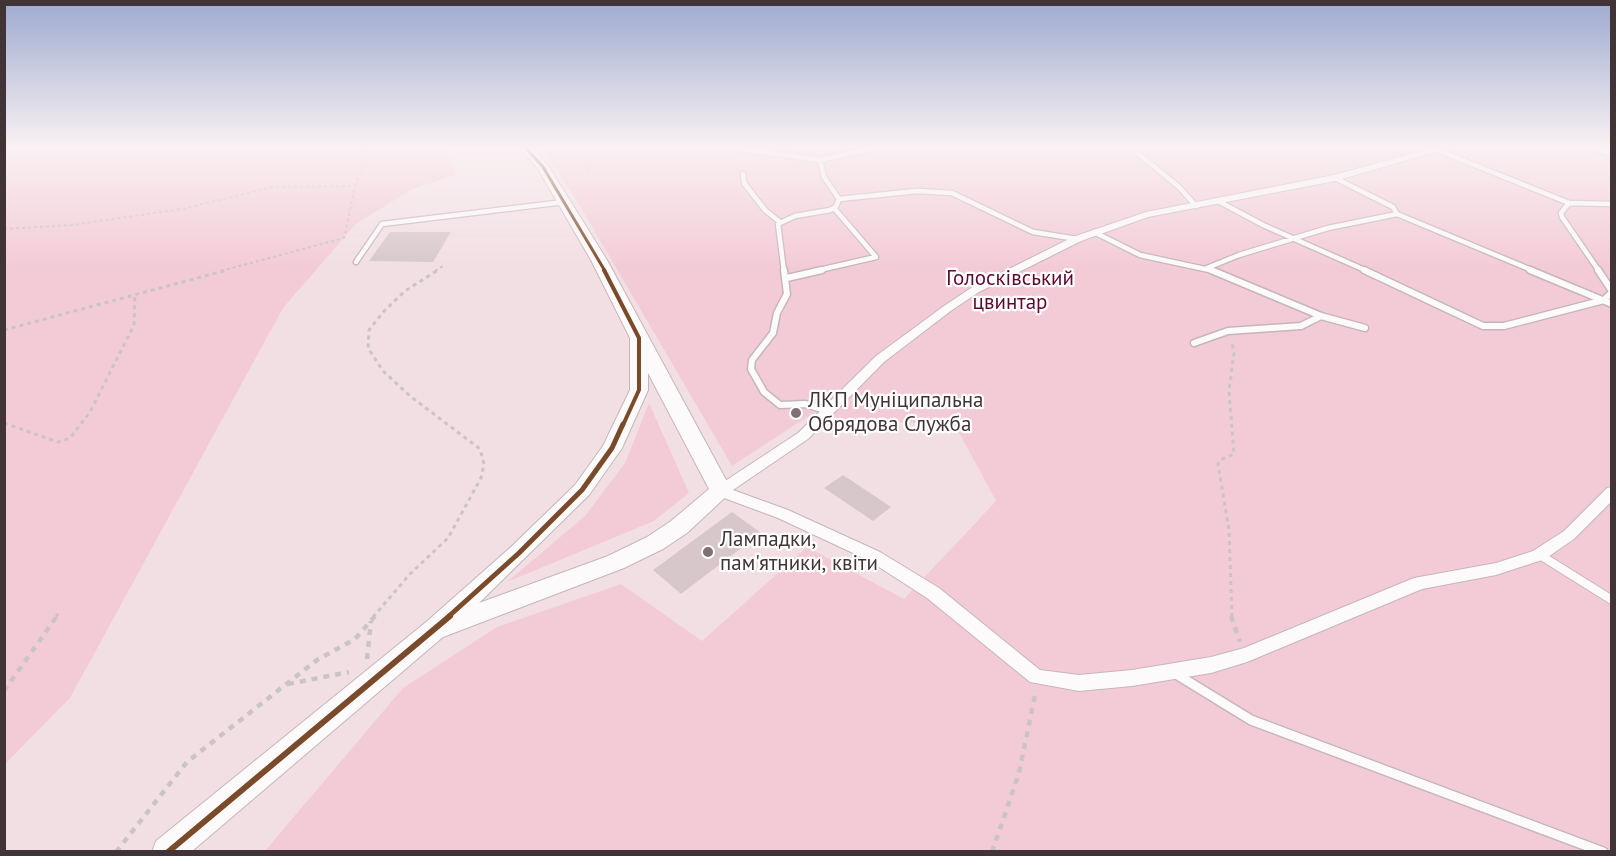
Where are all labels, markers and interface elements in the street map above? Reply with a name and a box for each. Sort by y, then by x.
park label: Голосківський цвинтар [946,266,1074,316]
place label: ЛКП Муніципальна Обрядова Служба [808,388,983,438]
marker: ЛКП Муніципальна Обрядова Служба [789,406,803,420]
place label: Лампадки, пам'ятники, квіти [720,527,878,577]
marker: Лампадки, пам'ятники, квіти [701,545,715,559]

